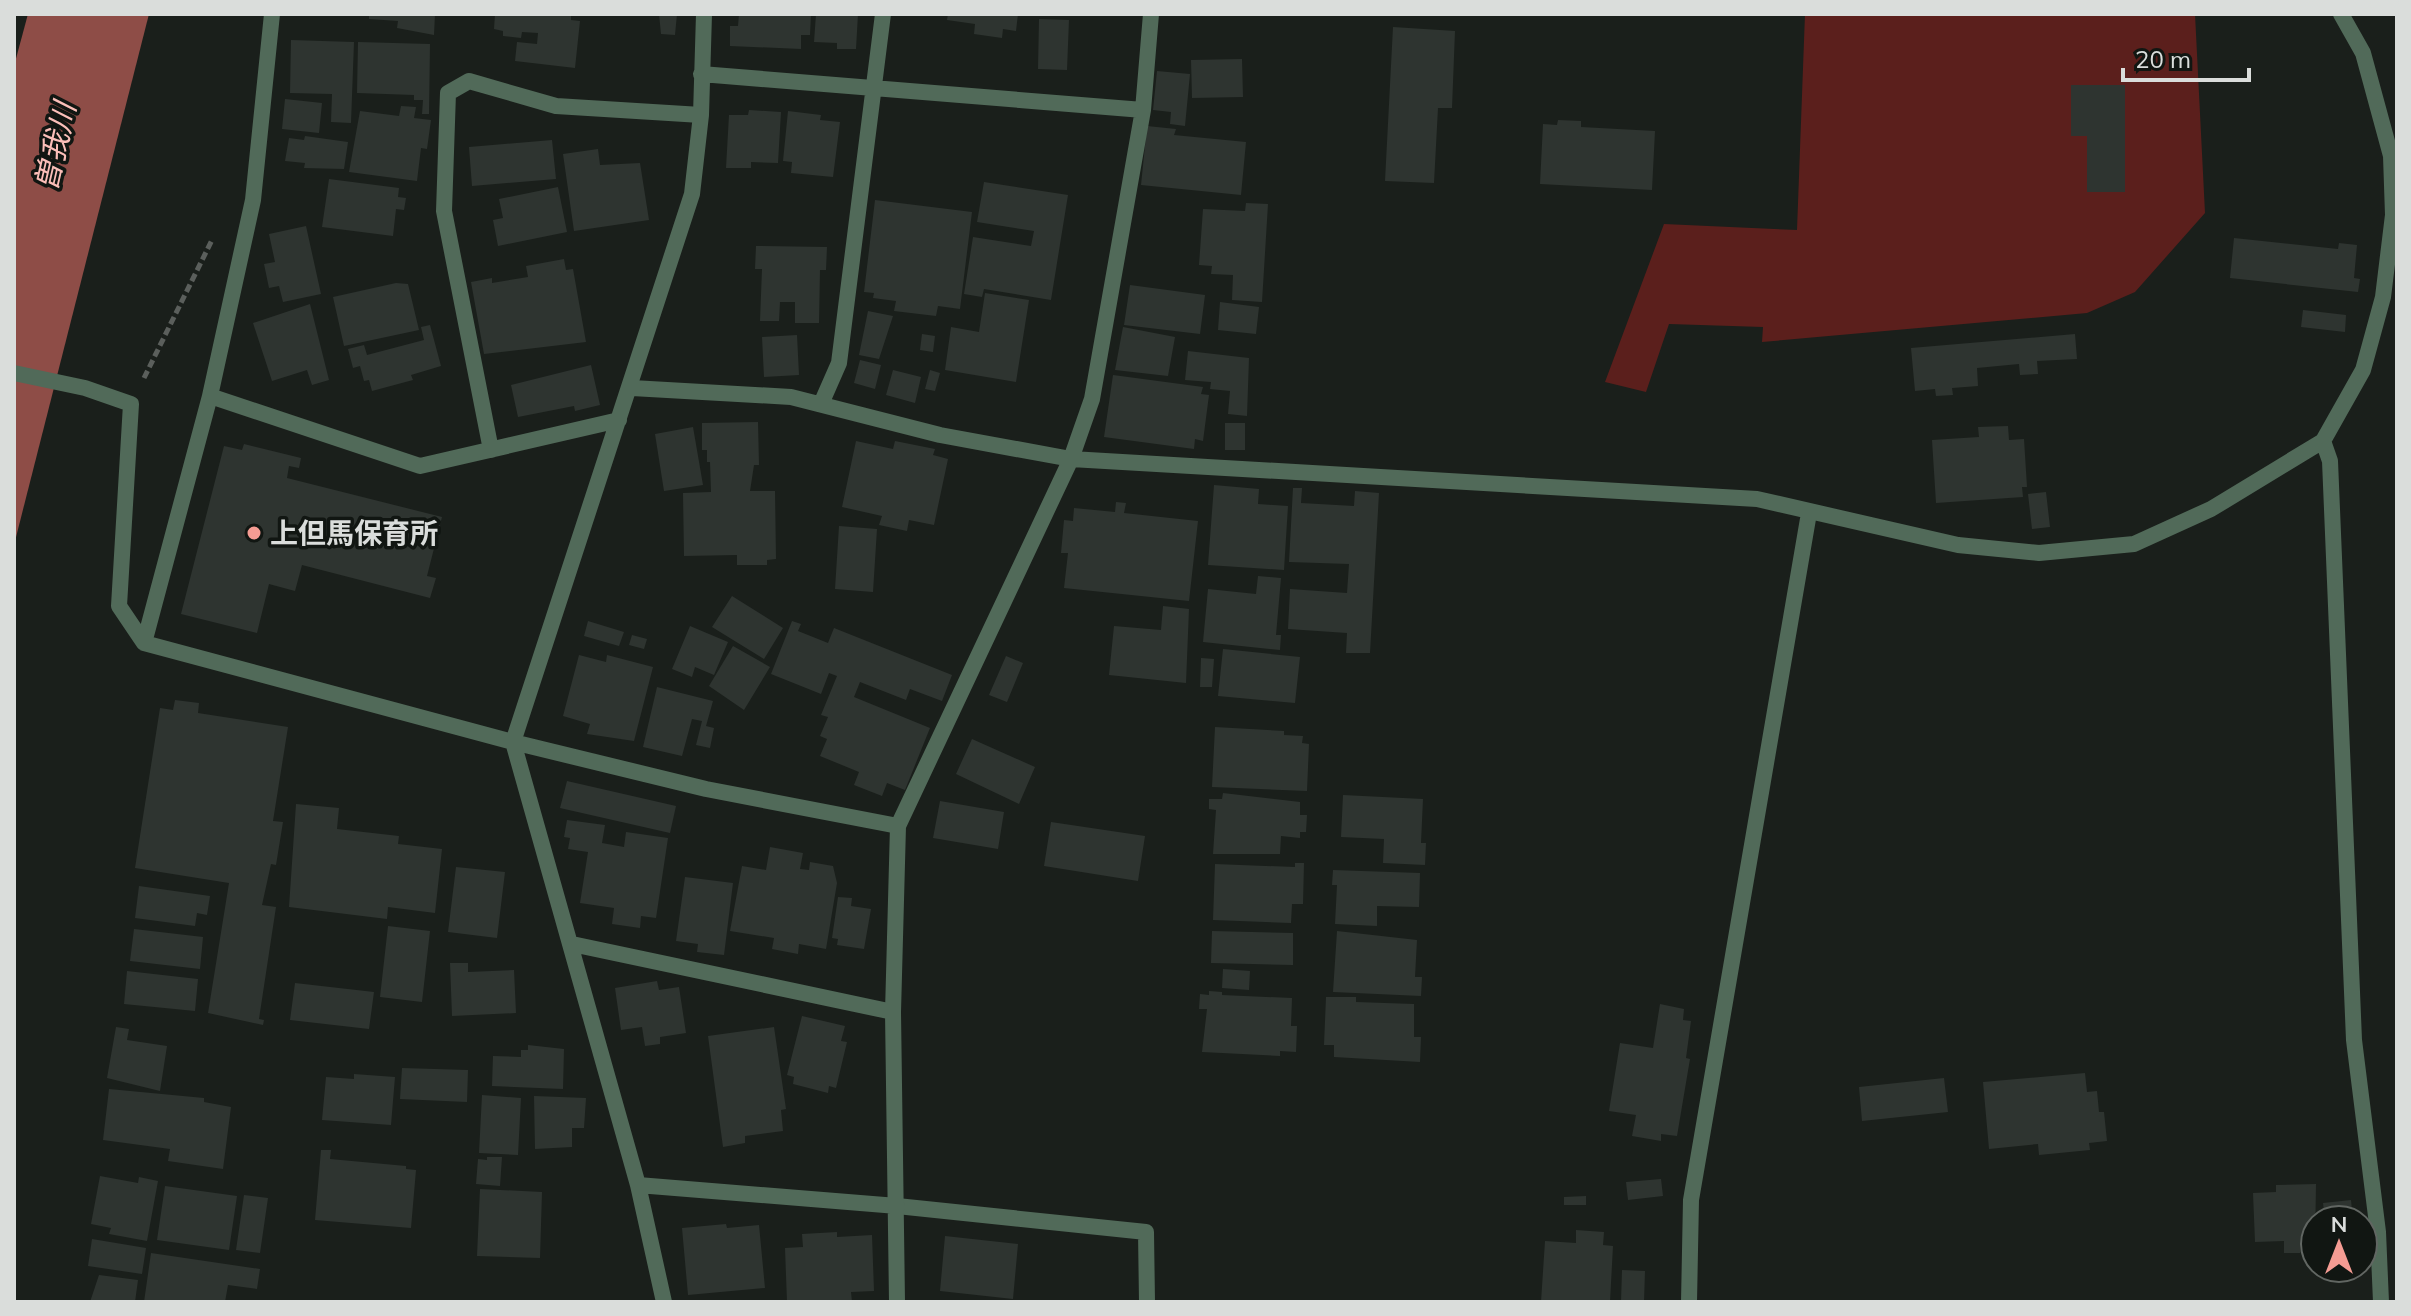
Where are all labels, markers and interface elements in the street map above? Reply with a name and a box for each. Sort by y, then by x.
scale bar [2123,32,2249,82]
text: 20 m [2135,44,2191,74]
water label: 曽我川 [26,96,84,195]
place label: 上但馬保育所 [270,515,438,550]
marker: 上但馬保育所 [245,524,263,542]
north arrow [2299,1204,2379,1284]
text: N [2331,1210,2347,1238]

